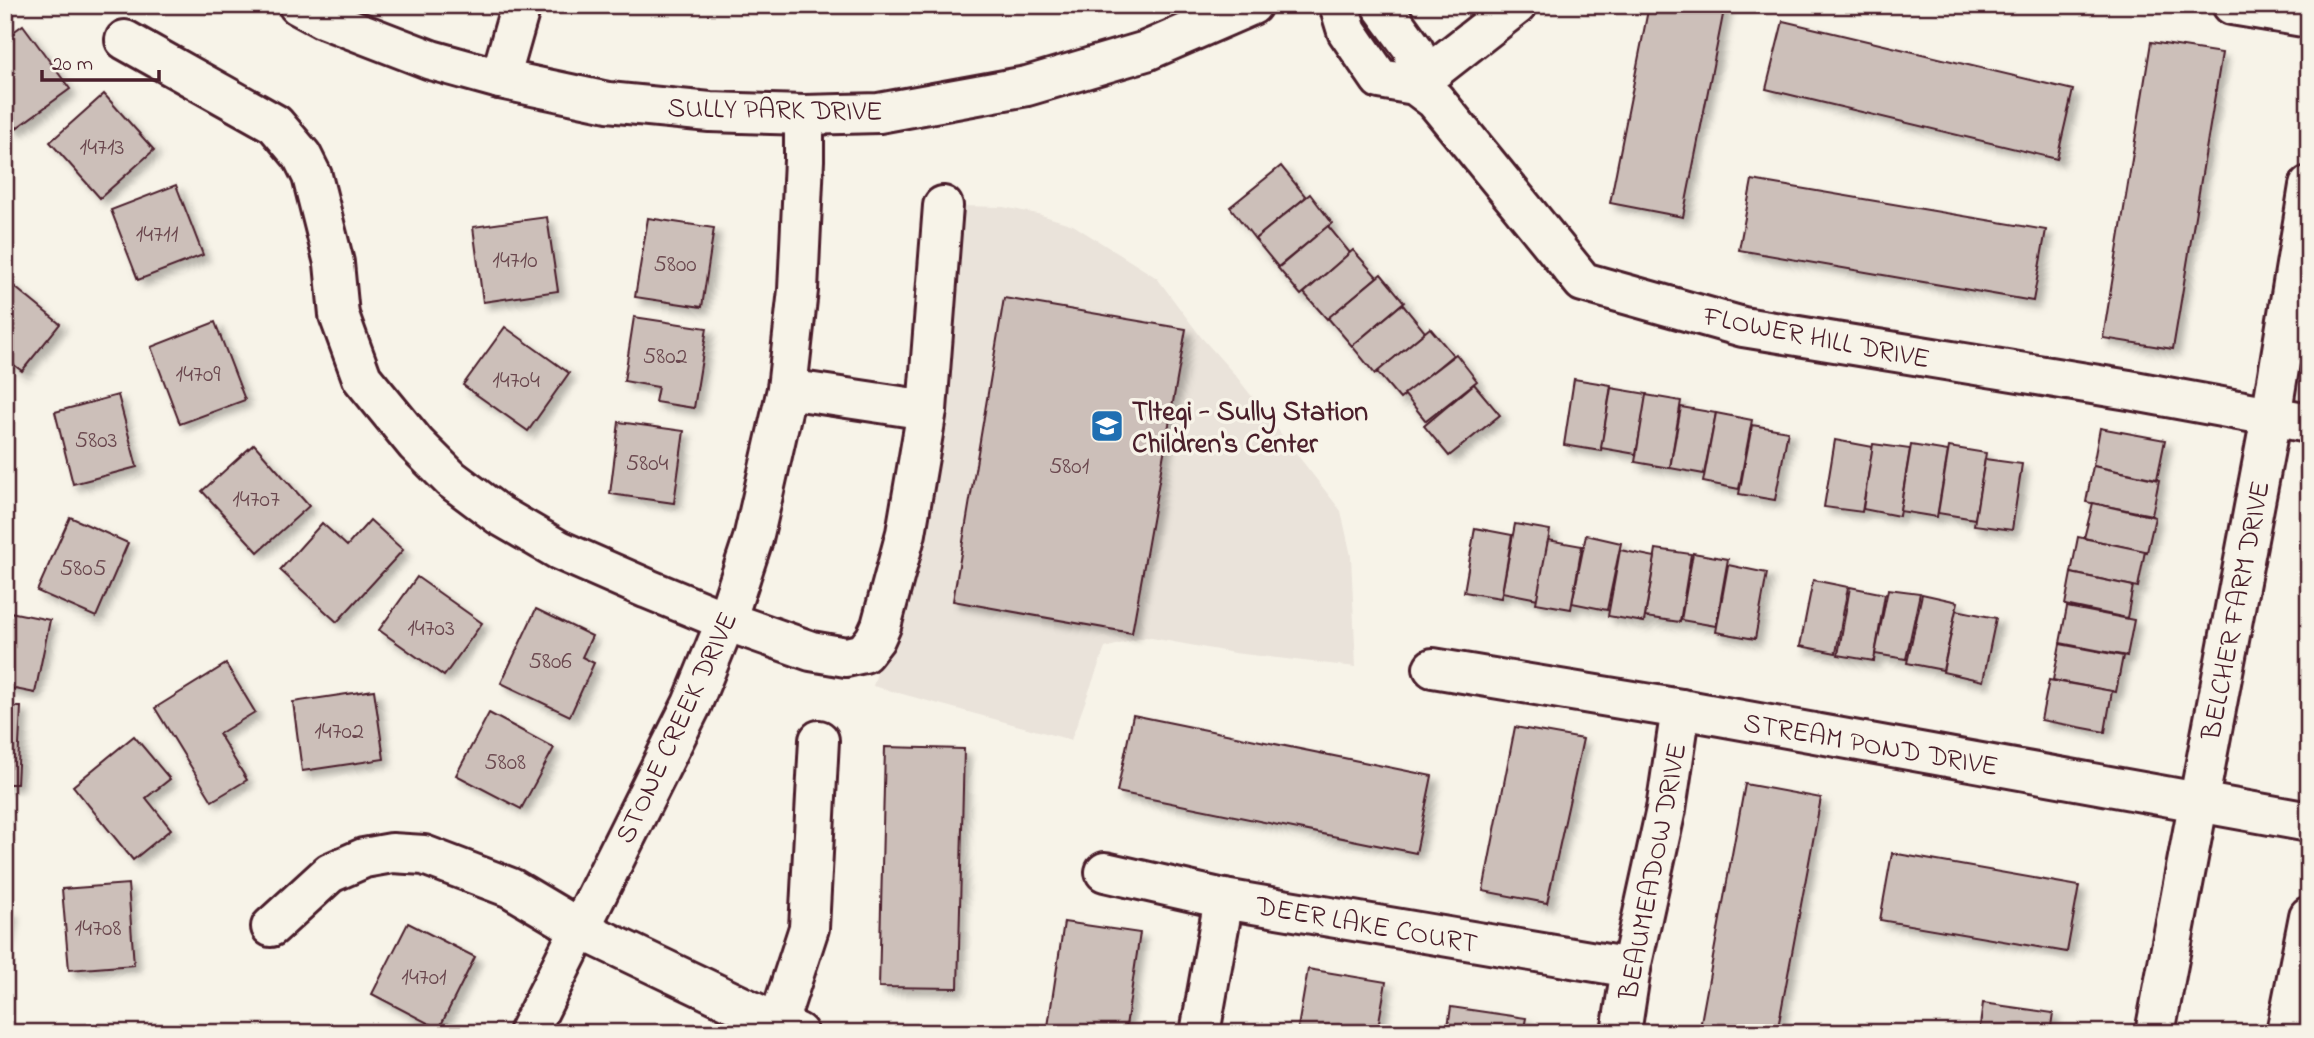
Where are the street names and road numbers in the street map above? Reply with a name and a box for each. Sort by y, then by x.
street label: SULLY PARK DRIVE [667,89,883,134]
street label: FLOWER HILL DRIVE [1699,297,1933,381]
street label: BELCHER FARM DRIVE [2192,478,2283,745]
street label: STONE CREEK DRIVE [606,606,750,851]
street label: STREAM POND DRIVE [1740,704,2001,789]
street label: BEAUMEADOW DRIVE [1609,740,1699,1005]
street label: DEER LAKE COURT [1251,887,1480,966]

